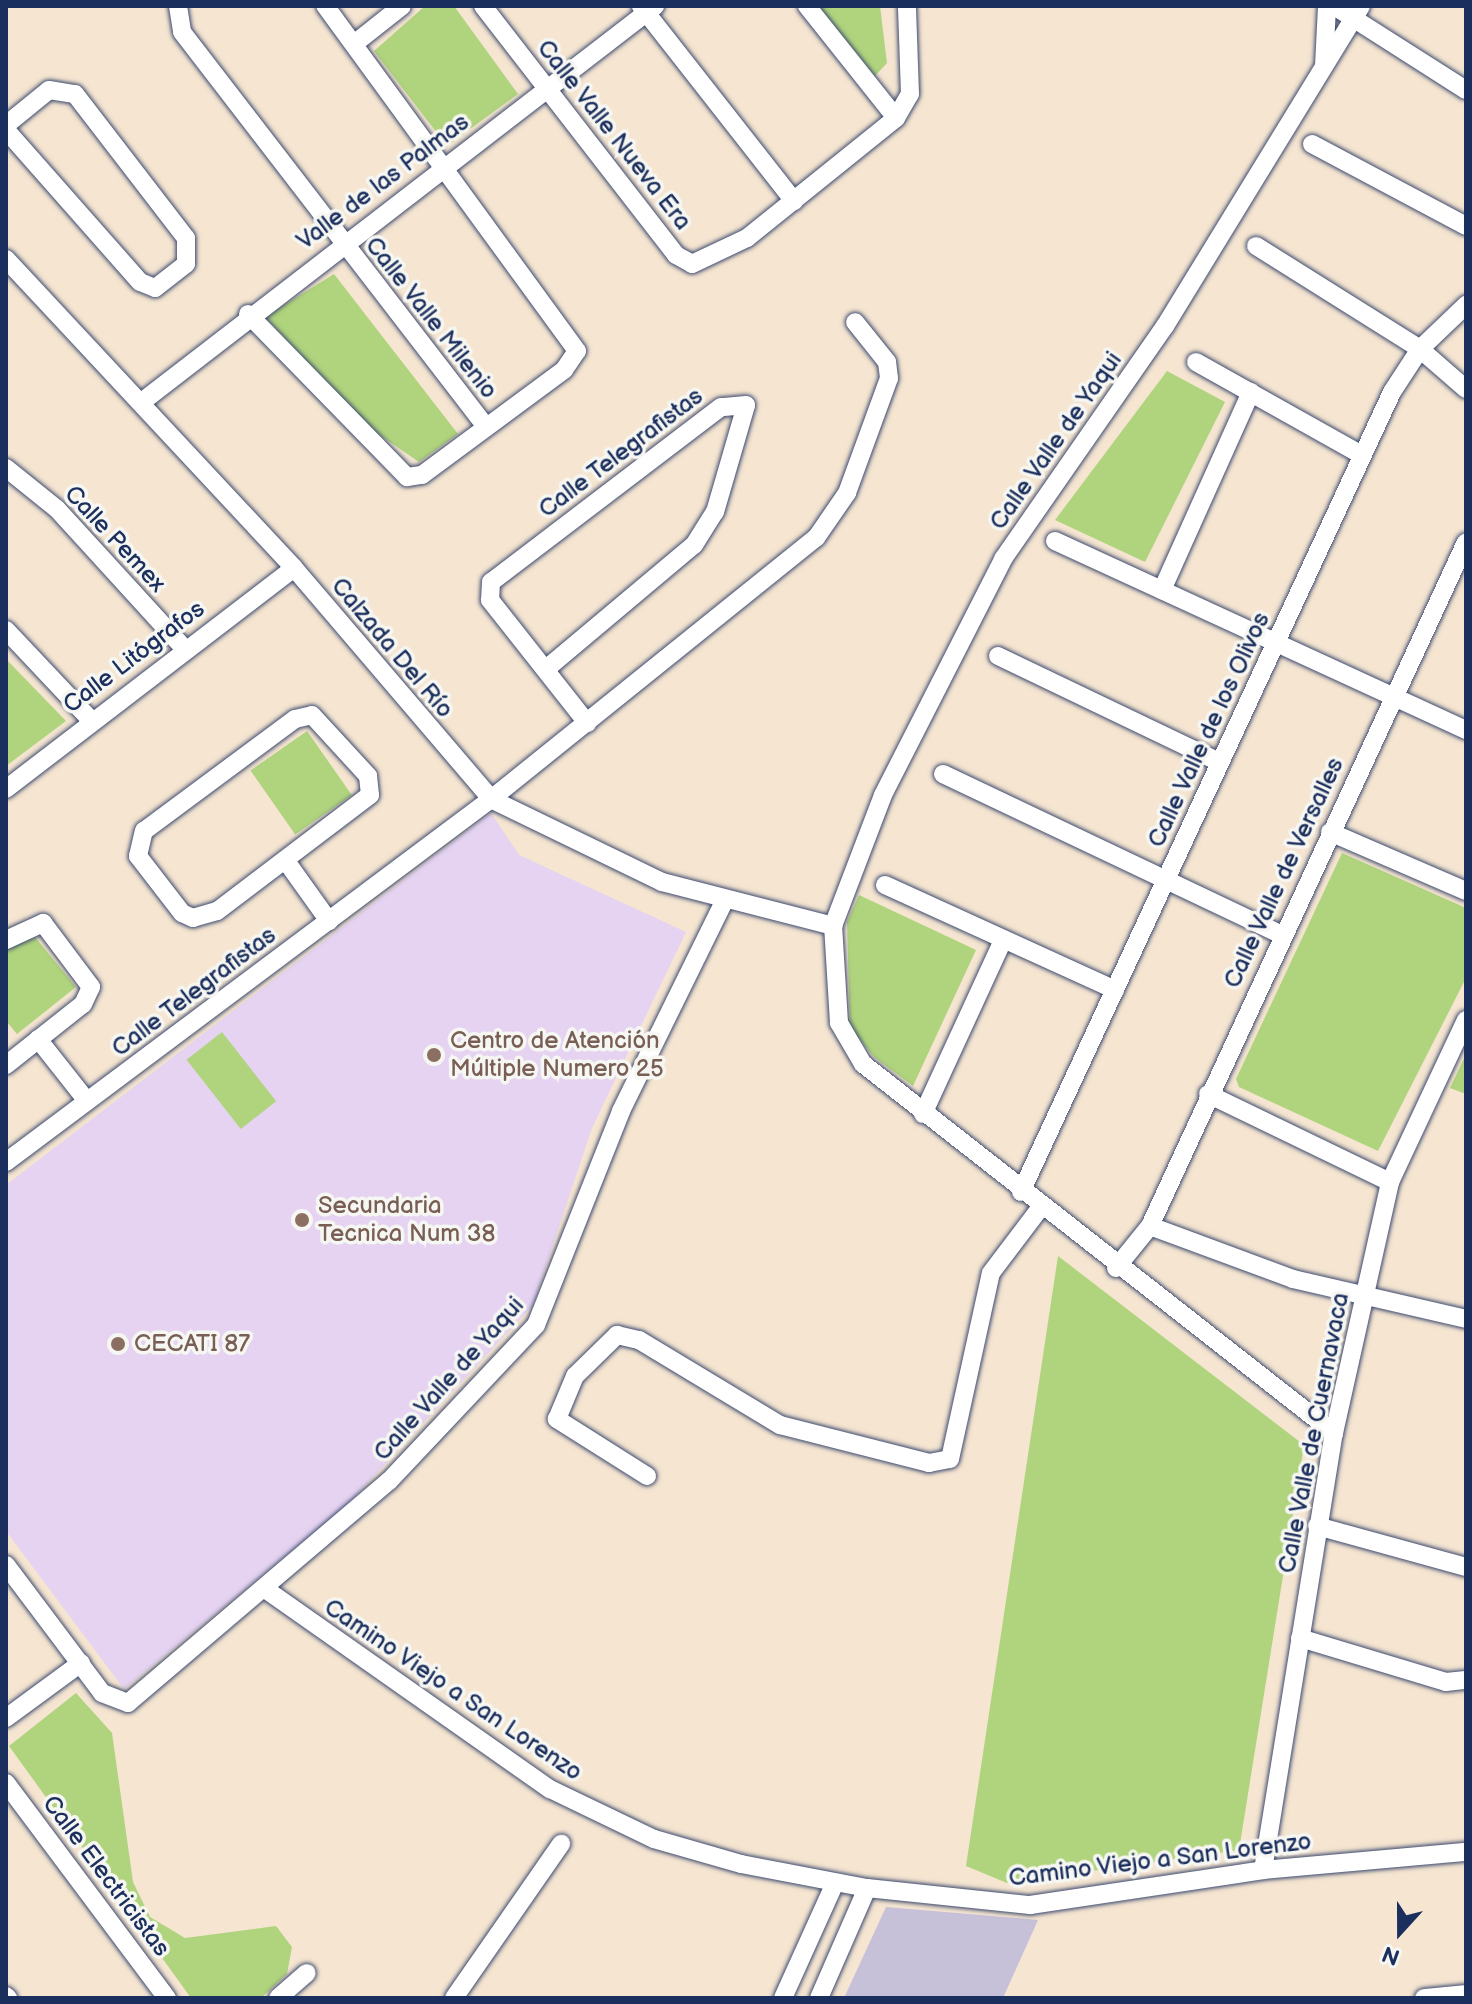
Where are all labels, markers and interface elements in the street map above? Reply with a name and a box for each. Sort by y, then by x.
street label: Calle Valle Nueva Era [531,34,697,236]
street label: Valle de las Palmas [291,108,475,256]
street label: Calle Valle Milenio [359,231,503,405]
street label: Calle Valle de Yaqui [983,346,1129,536]
street label: Calle Telegrafistas [533,382,709,524]
street label: Calle Pemex [58,480,172,598]
street label: Calzada Del Río [325,572,459,724]
street label: Calle Litógrafos [58,595,210,719]
street label: Calle Valle de los Olivos [1142,608,1276,852]
street label: Calle Valle de Versalles [1218,753,1350,993]
street label: Calle Telegrafistas [106,921,282,1063]
place label: Centro de Atención Múltiple Numero 25 [450,1027,664,1083]
marker: Centro de Atención Múltiple Numero 25 [425,1046,443,1064]
place label: Secundaria Tecnica Num 38 [318,1192,495,1248]
marker: Secundaria Tecnica Num 38 [293,1211,311,1229]
street label: Calle Valle de Yaqui [367,1290,531,1468]
street label: Calle Valle de Cuernavaca [1273,1290,1355,1576]
place label: CECATI 87 [134,1330,250,1358]
marker: CECATI 87 [109,1335,127,1353]
street label: Camino Viejo a San Lorenzo [318,1593,588,1787]
street label: Calle Electricistas [36,1790,176,1962]
street label: Camino Viejo a San Lorenzo [1006,1827,1314,1893]
north arrow [1360,1892,1440,1972]
text: N [1379,1939,1404,1970]

